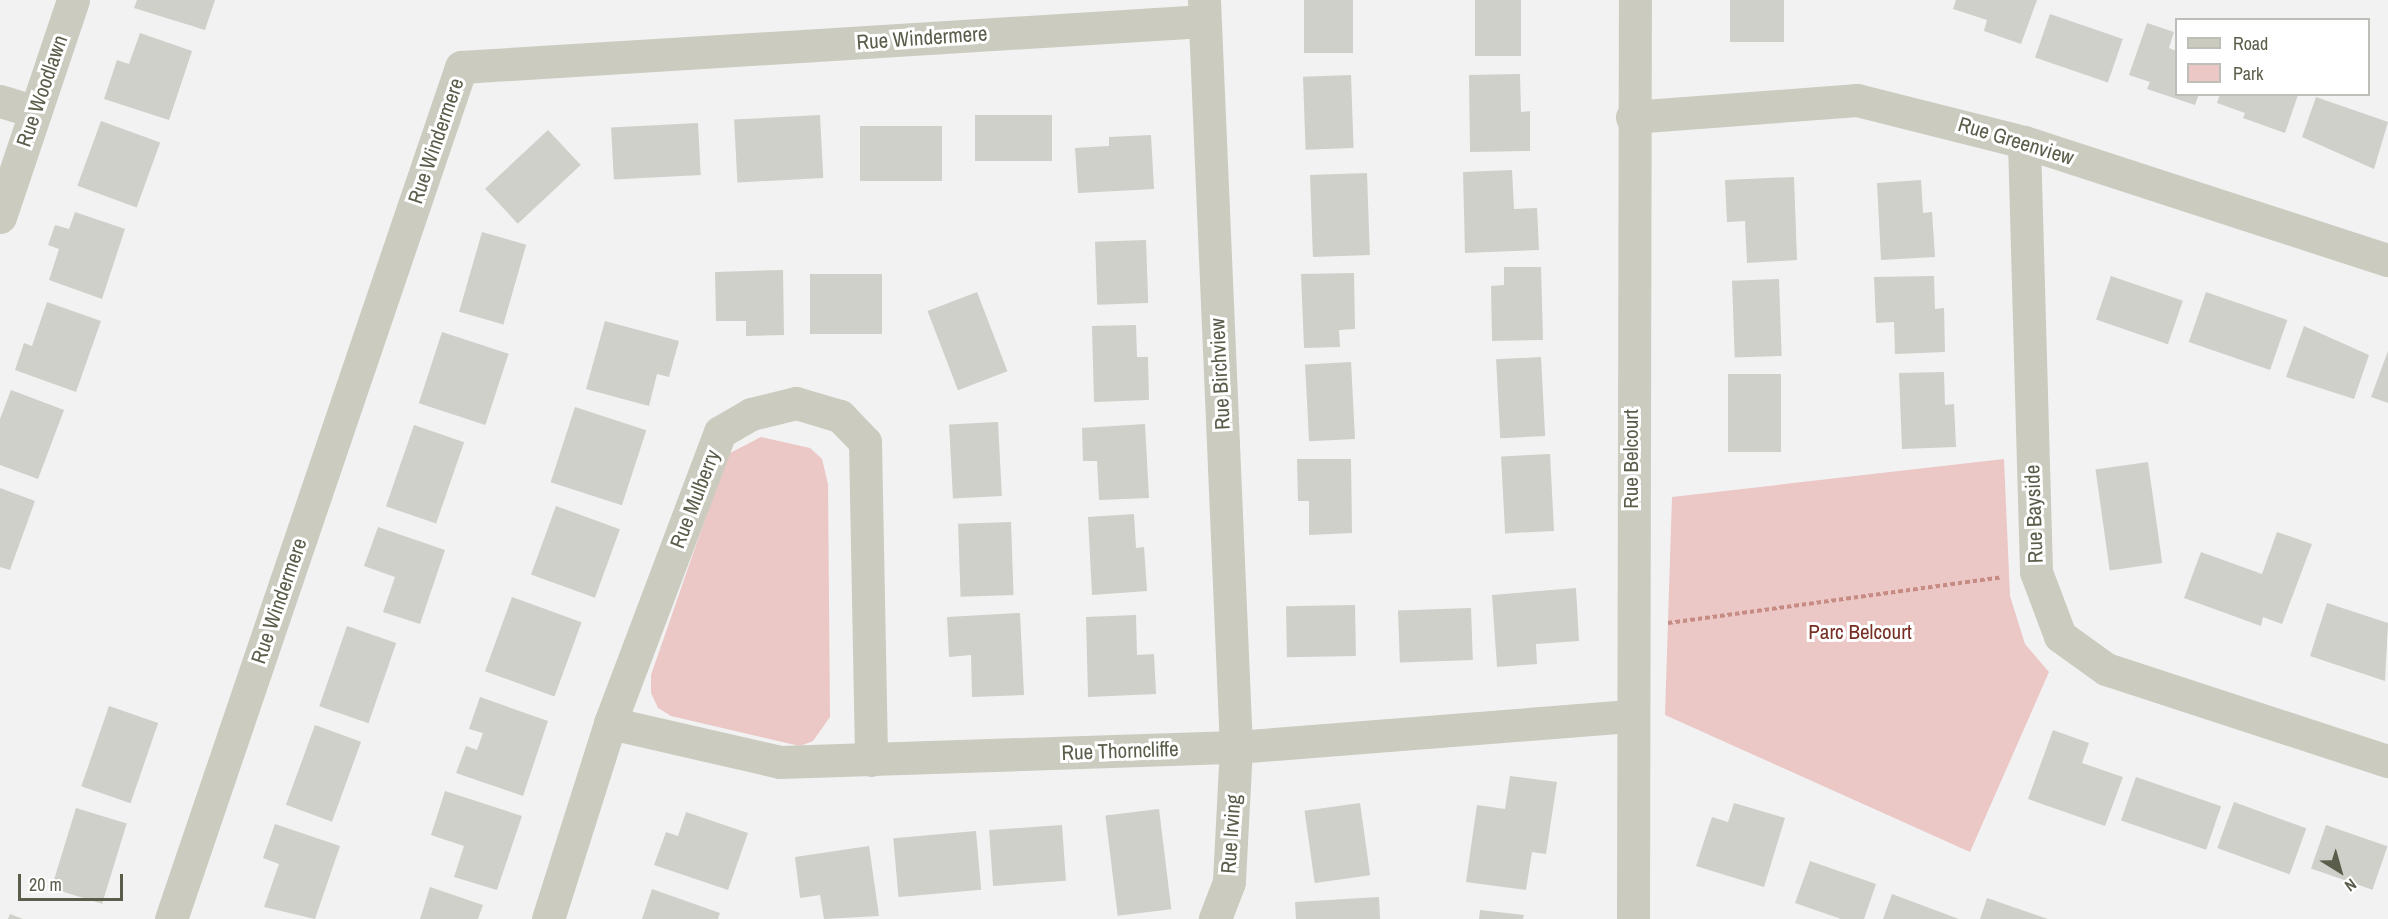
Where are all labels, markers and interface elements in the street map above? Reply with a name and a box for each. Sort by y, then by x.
legend [2175,18,2370,96]
street label: Rue Windermere [856,21,988,55]
text: Road [2233,31,2268,56]
street label: Rue Woodlawn [11,32,73,150]
text: Park [2233,61,2263,86]
street label: Rue Windermere [403,75,469,207]
street label: Rue Greenview [1955,111,2077,171]
street label: Rue Birchview [1204,317,1236,431]
street label: Rue Belcourt [1618,409,1644,509]
street label: Rue Mulberry [665,446,725,552]
street label: Rue Bayside [2020,464,2048,564]
street label: Rue Windermere [246,535,312,667]
park label: Parc Belcourt [1808,619,1912,645]
street label: Rue Thorncliffe [1061,736,1179,766]
street label: Rue Irving [1216,793,1246,875]
north arrow [2310,841,2370,901]
scale bar [21,862,126,900]
text: 20 m [29,872,62,897]
text: N [2340,874,2361,897]

